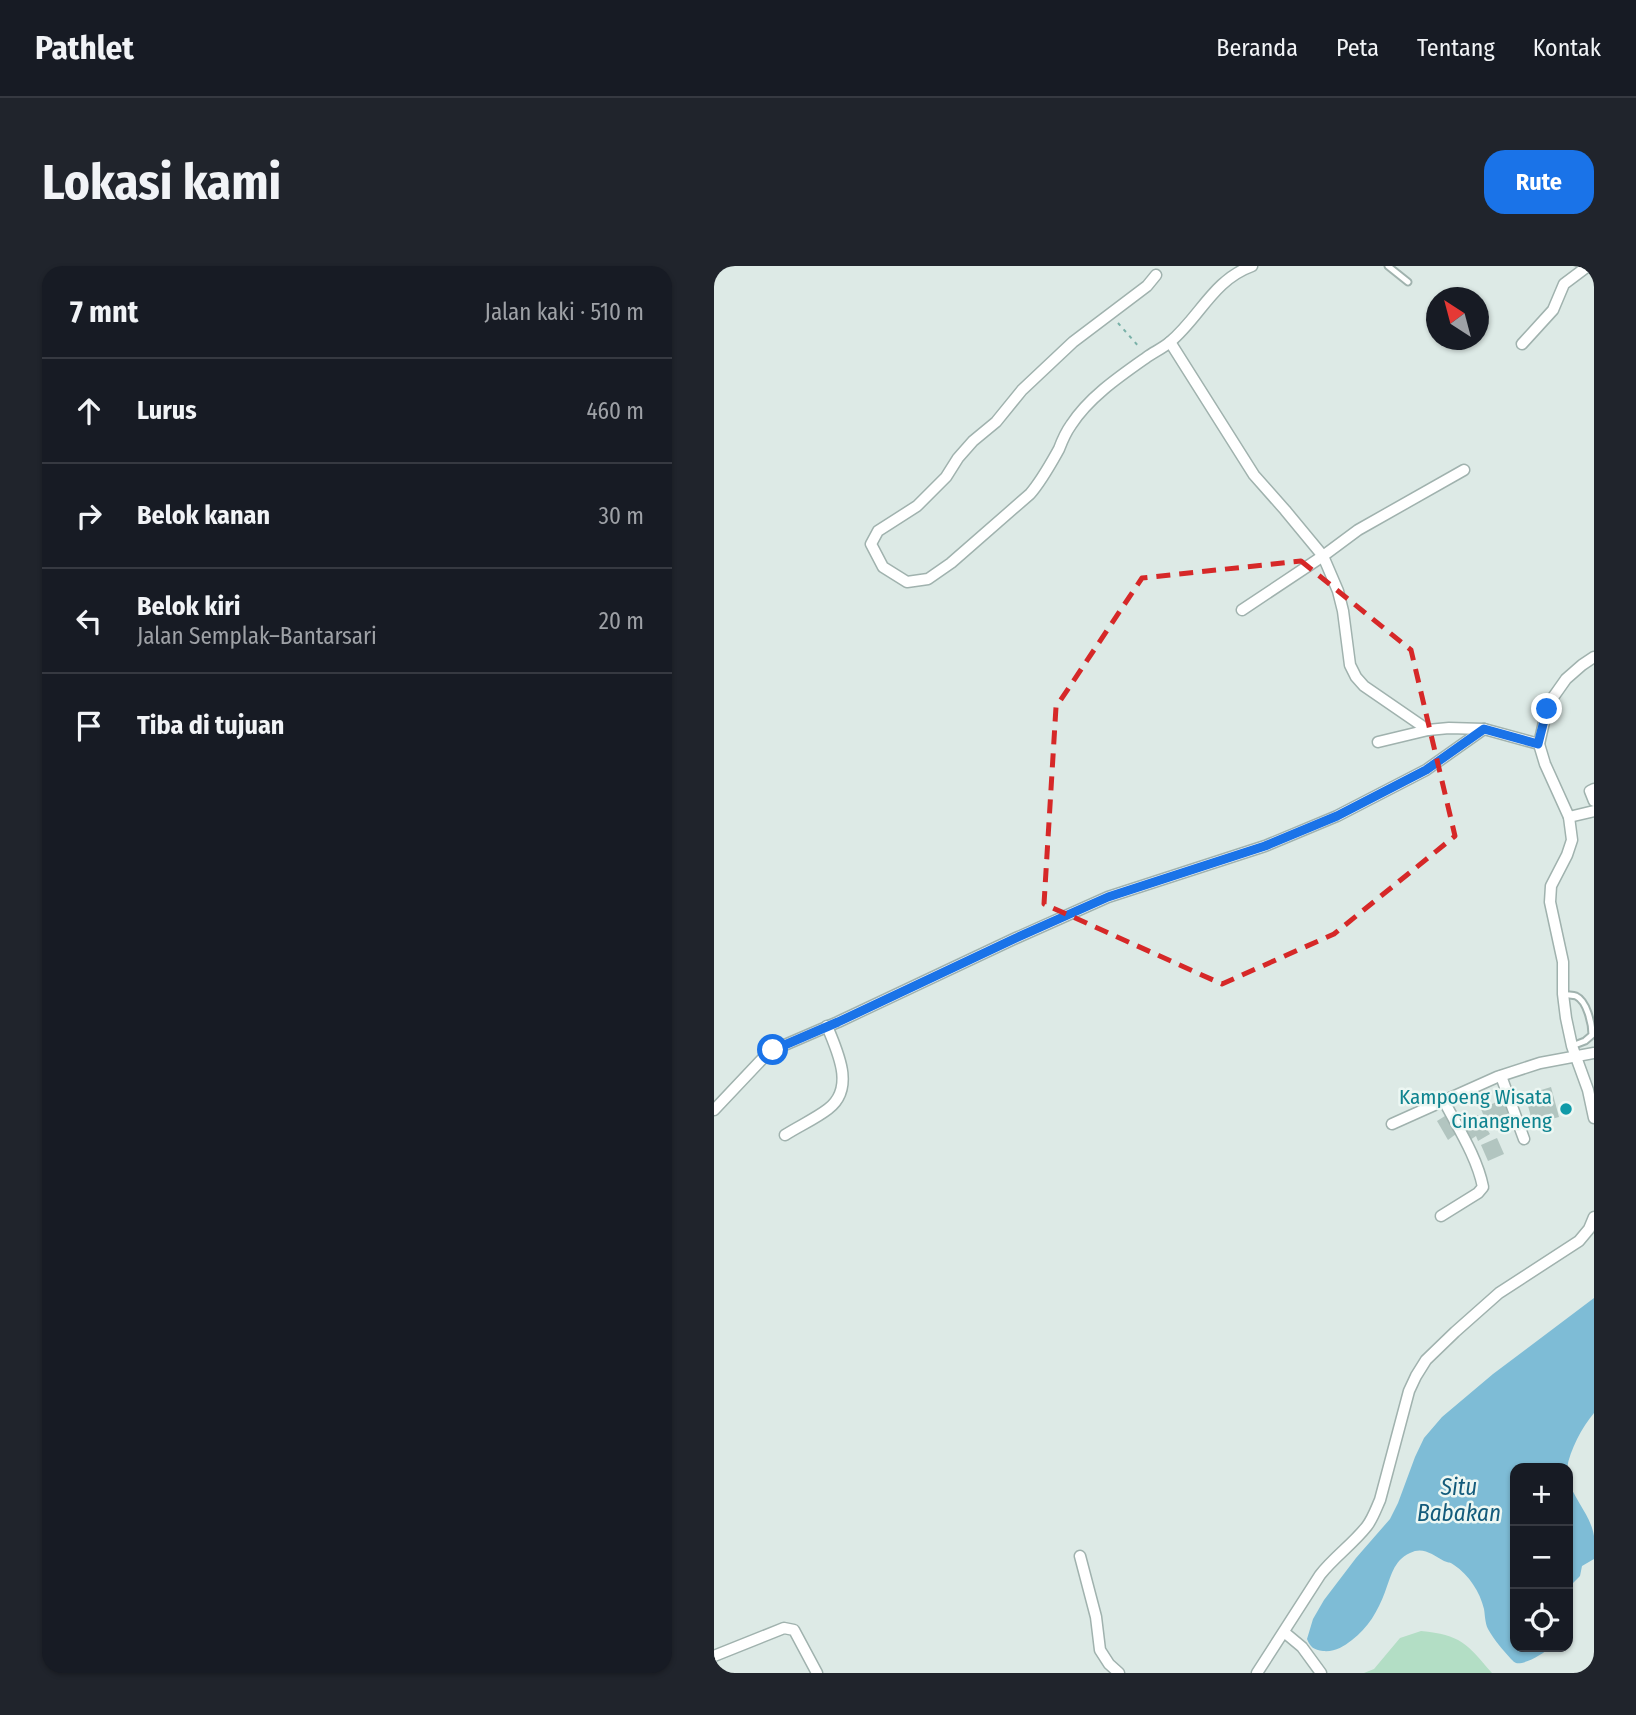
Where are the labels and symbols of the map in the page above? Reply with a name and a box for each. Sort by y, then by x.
north arrow [1426,287,1489,350]
route end [1531,693,1562,724]
route start [757,1034,788,1065]
place label: Kampoeng Wisata Cinangneng [1399,1084,1552,1134]
marker: Kampoeng Wisata Cinangneng [1558,1101,1574,1117]
water label: Situ Babakan [1417,1473,1501,1527]

